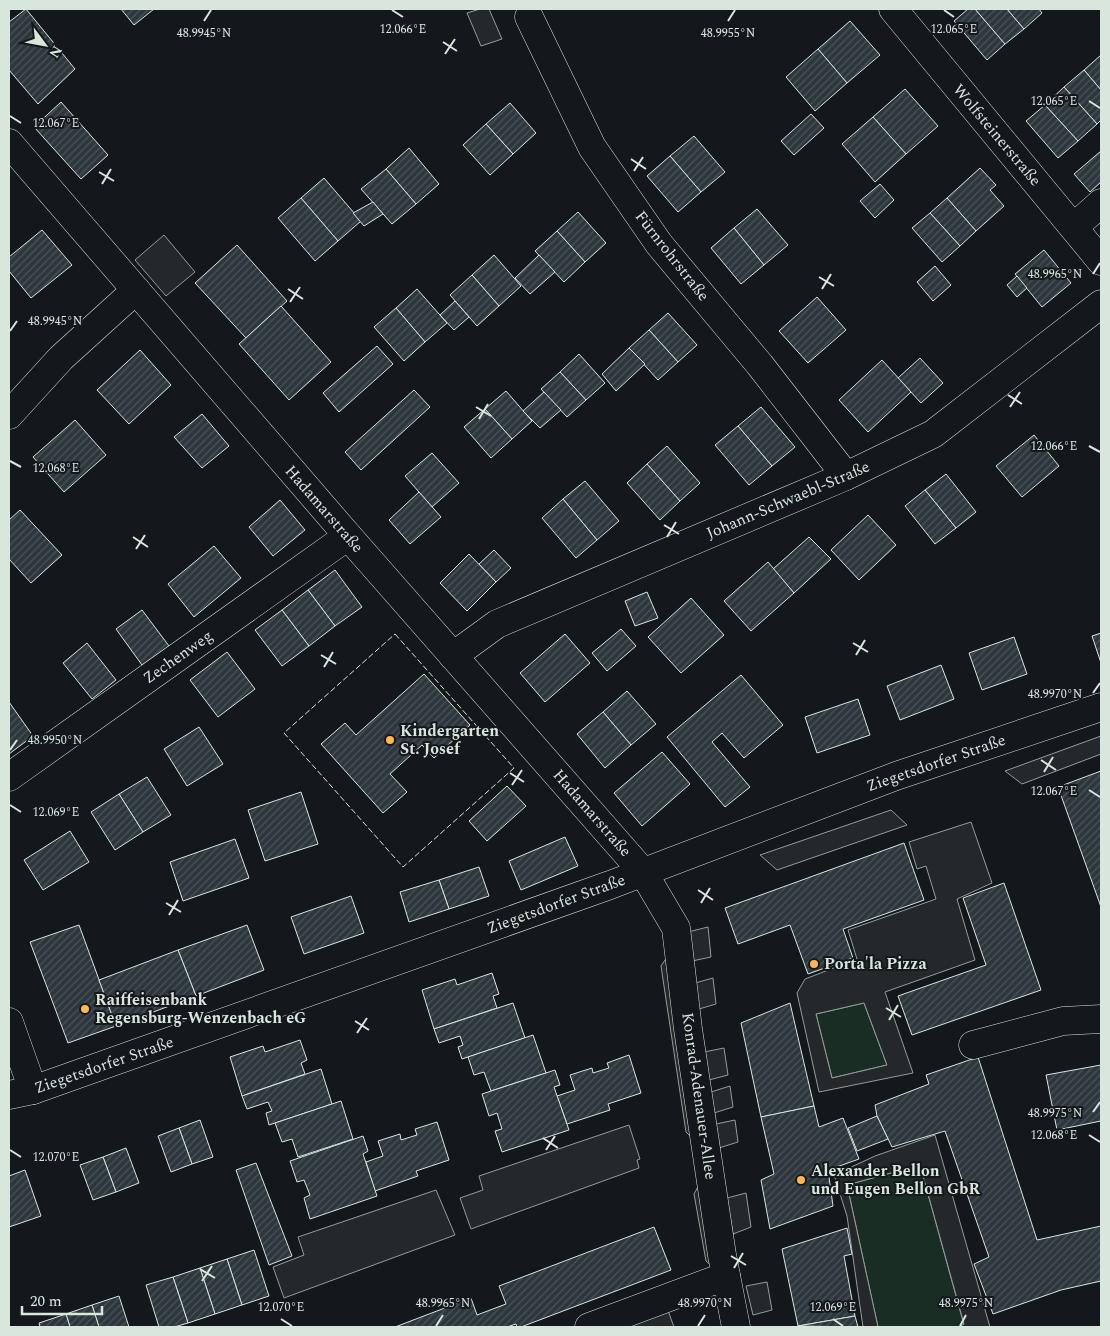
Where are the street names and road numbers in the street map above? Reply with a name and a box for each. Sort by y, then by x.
street label: Wolfsteinerstraße [947,79,1047,191]
street label: Fürnrohrstraße [629,206,715,306]
street label: Johann-Schwaebl-Straße [703,455,873,545]
street label: Hadamarstraße [279,460,369,558]
street label: Zechenweg [138,624,218,690]
street label: Ziegetsdorfer Straße [863,728,1009,798]
street label: Hadamarstraße [547,764,637,862]
street label: Ziegetsdorfer Straße [483,868,629,940]
street label: Konrad-Adenauer-Allee [675,1011,723,1181]
street label: Ziegetsdorfer Straße [31,1030,177,1100]

